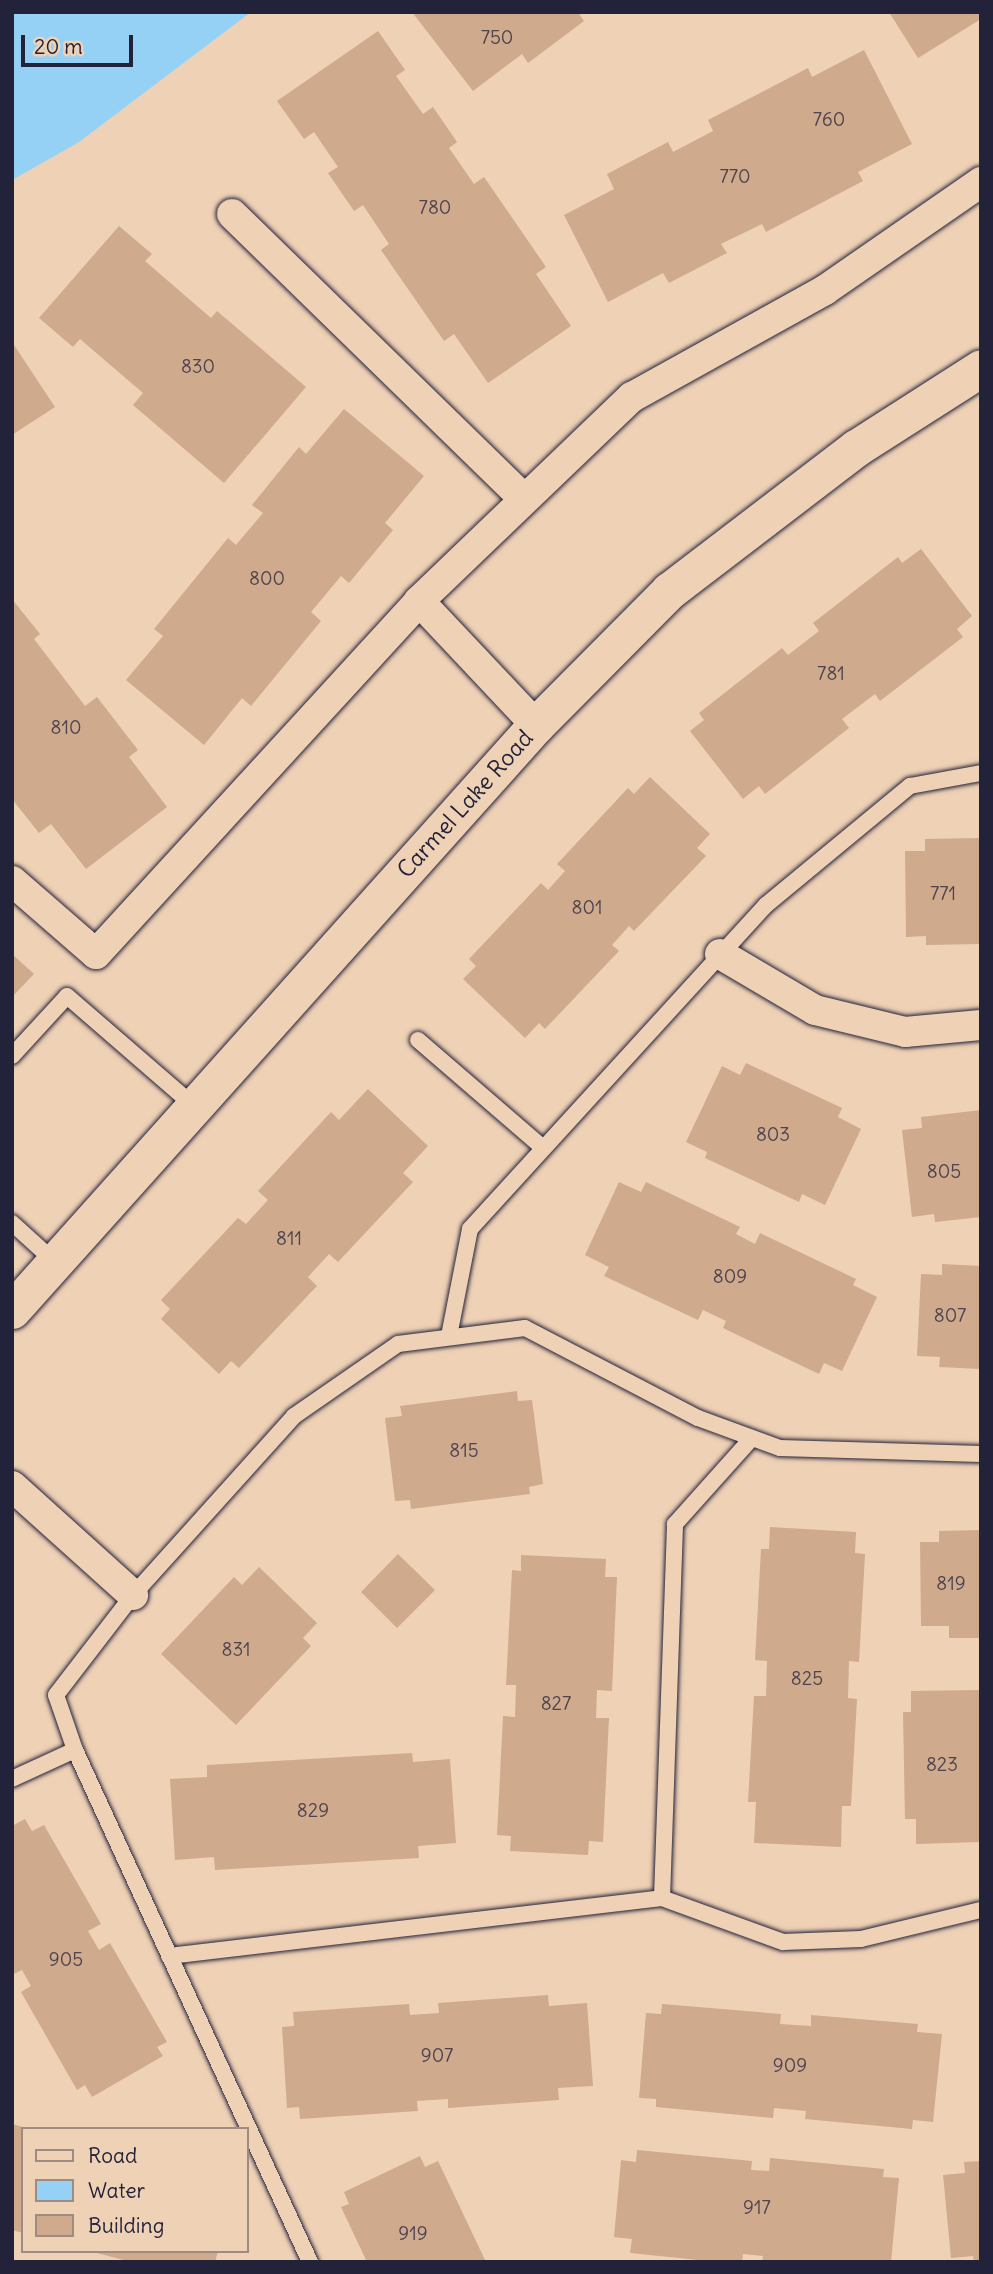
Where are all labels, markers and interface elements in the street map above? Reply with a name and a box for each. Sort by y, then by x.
scale bar [24,21,136,65]
house number: 750 [481,27,513,49]
text: 20 m [34,33,83,60]
house number: 760 [813,109,845,131]
house number: 770 [719,166,751,188]
house number: 780 [419,197,451,219]
house number: 830 [181,356,215,378]
house number: 800 [249,568,285,590]
house number: 781 [817,663,845,685]
house number: 810 [51,717,81,739]
street label: Carmel Lake Road [391,724,539,884]
house number: 771 [930,883,956,905]
house number: 801 [572,897,602,919]
house number: 803 [756,1124,790,1146]
house number: 805 [927,1161,961,1183]
house number: 811 [276,1228,302,1250]
house number: 809 [713,1266,747,1288]
house number: 807 [934,1305,966,1327]
house number: 815 [449,1440,479,1462]
house number: 819 [936,1573,966,1595]
house number: 831 [221,1639,251,1661]
house number: 825 [791,1668,823,1690]
house number: 827 [541,1693,571,1715]
house number: 823 [926,1754,958,1776]
house number: 829 [297,1800,329,1822]
house number: 905 [49,1949,83,1971]
house number: 907 [421,2045,453,2067]
house number: 909 [773,2055,807,2077]
legend [21,2127,248,2253]
text: Road [88,2142,137,2169]
text: Water [88,2177,145,2204]
house number: 917 [743,2197,771,2219]
text: Building [88,2212,164,2239]
house number: 919 [398,2223,428,2245]

